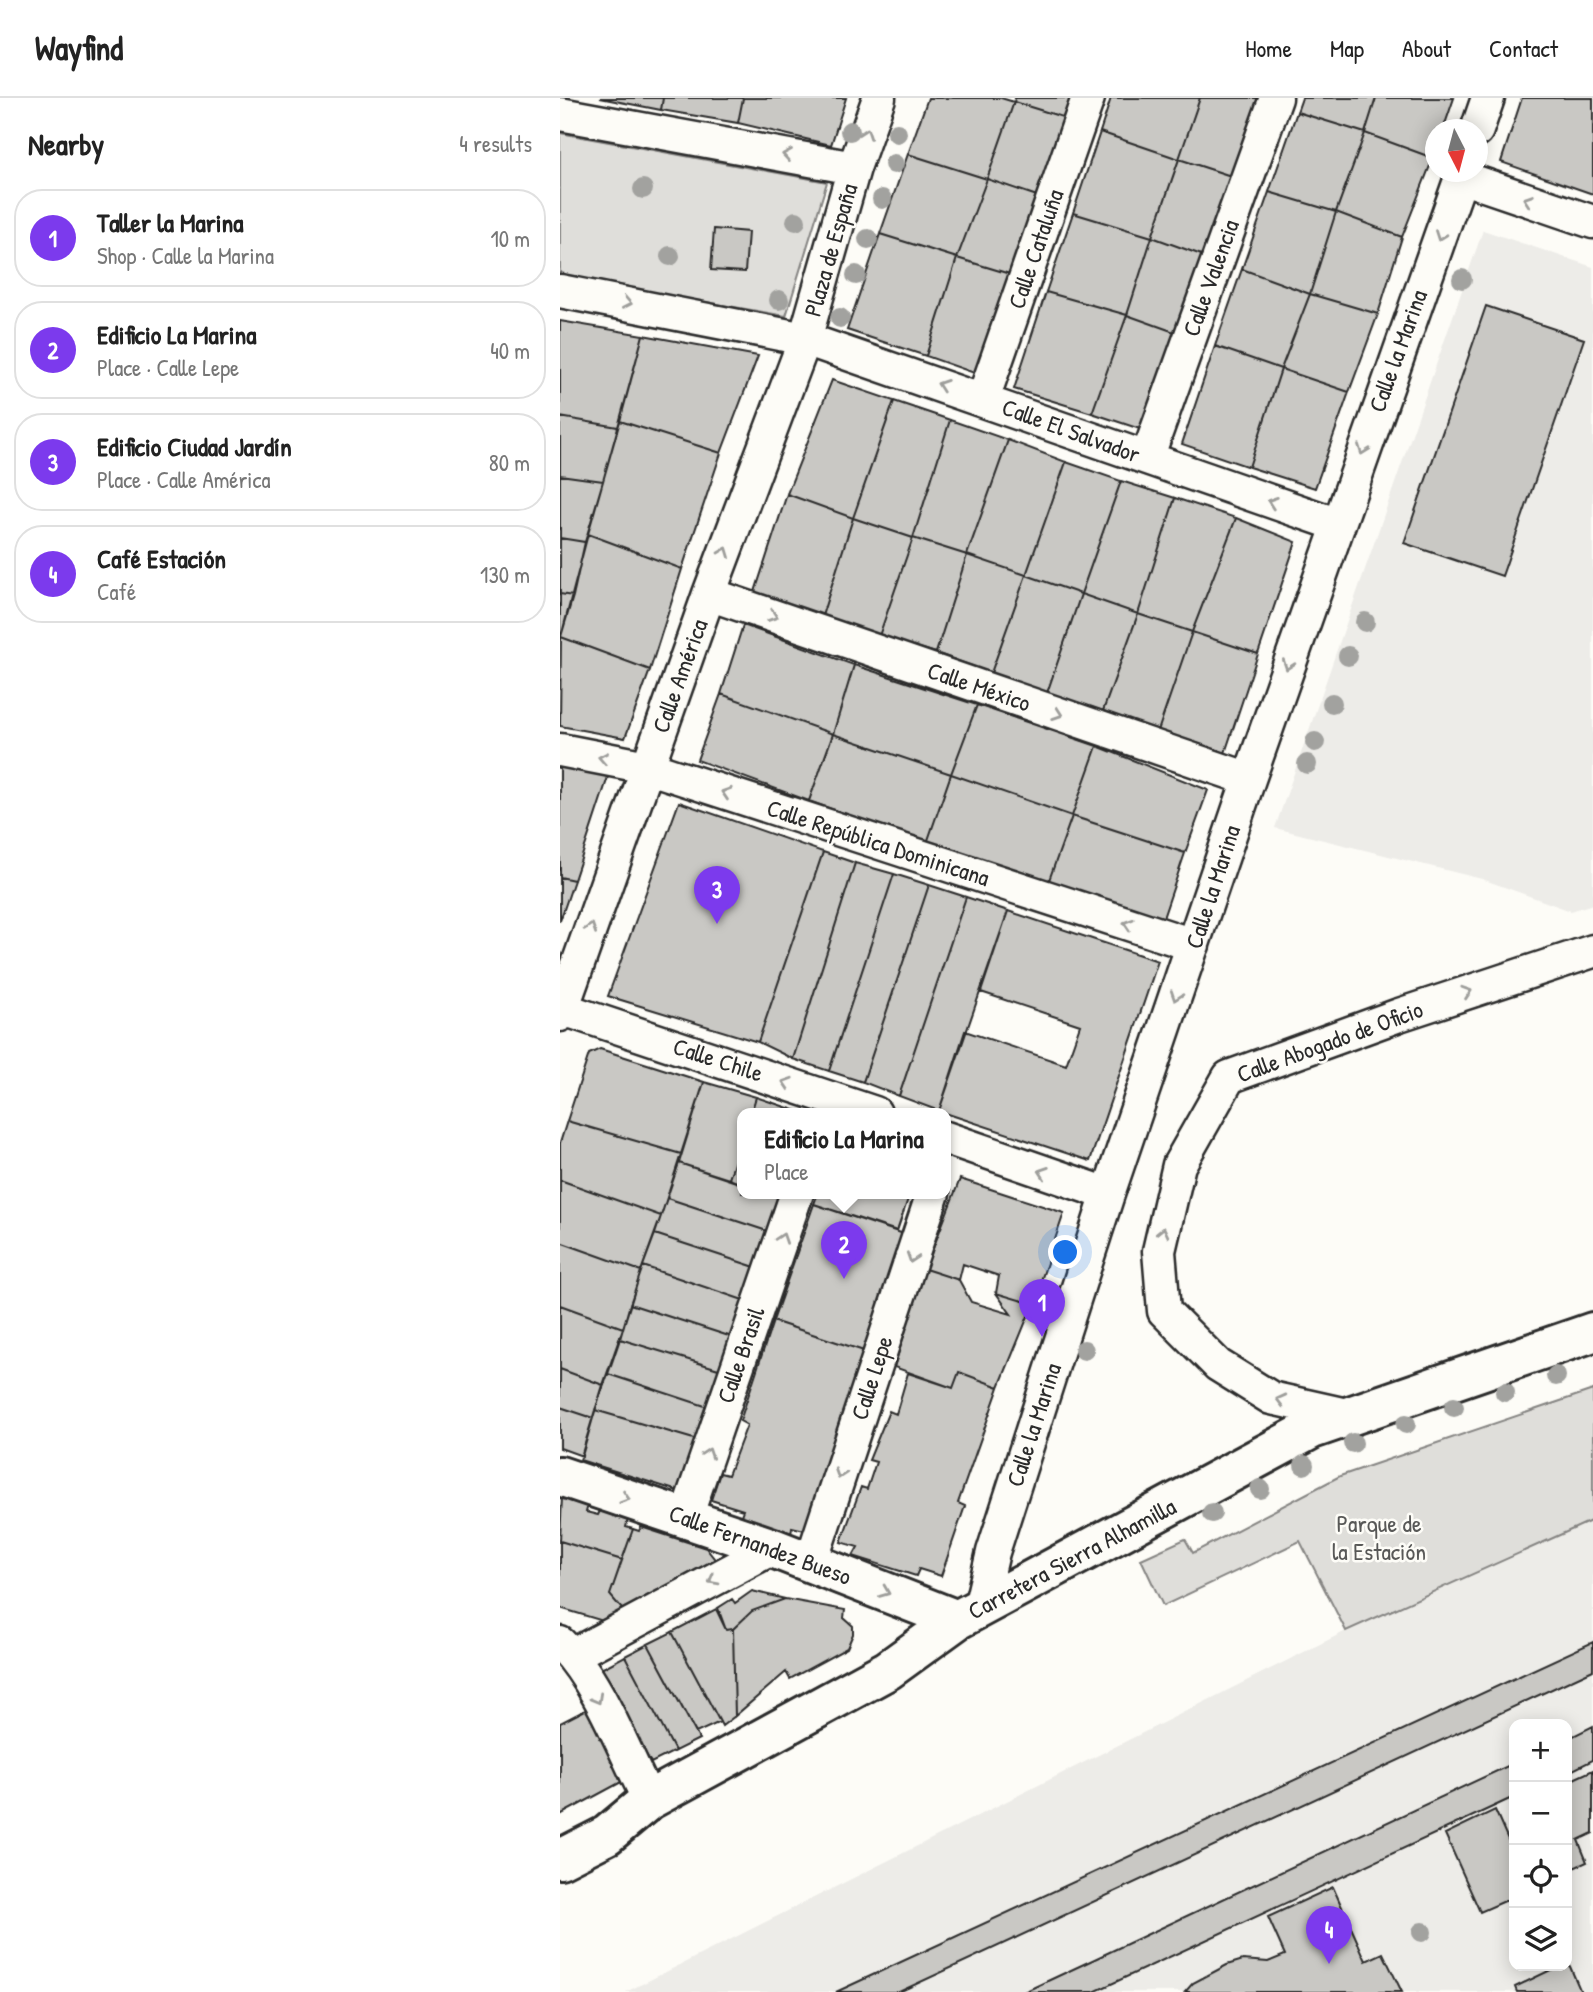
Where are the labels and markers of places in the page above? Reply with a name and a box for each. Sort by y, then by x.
pin: 3 [694,866,740,924]
pin: 2 [821,1221,867,1279]
pin: 1 [1019,1279,1065,1337]
pin: 4 [1306,1906,1352,1964]

